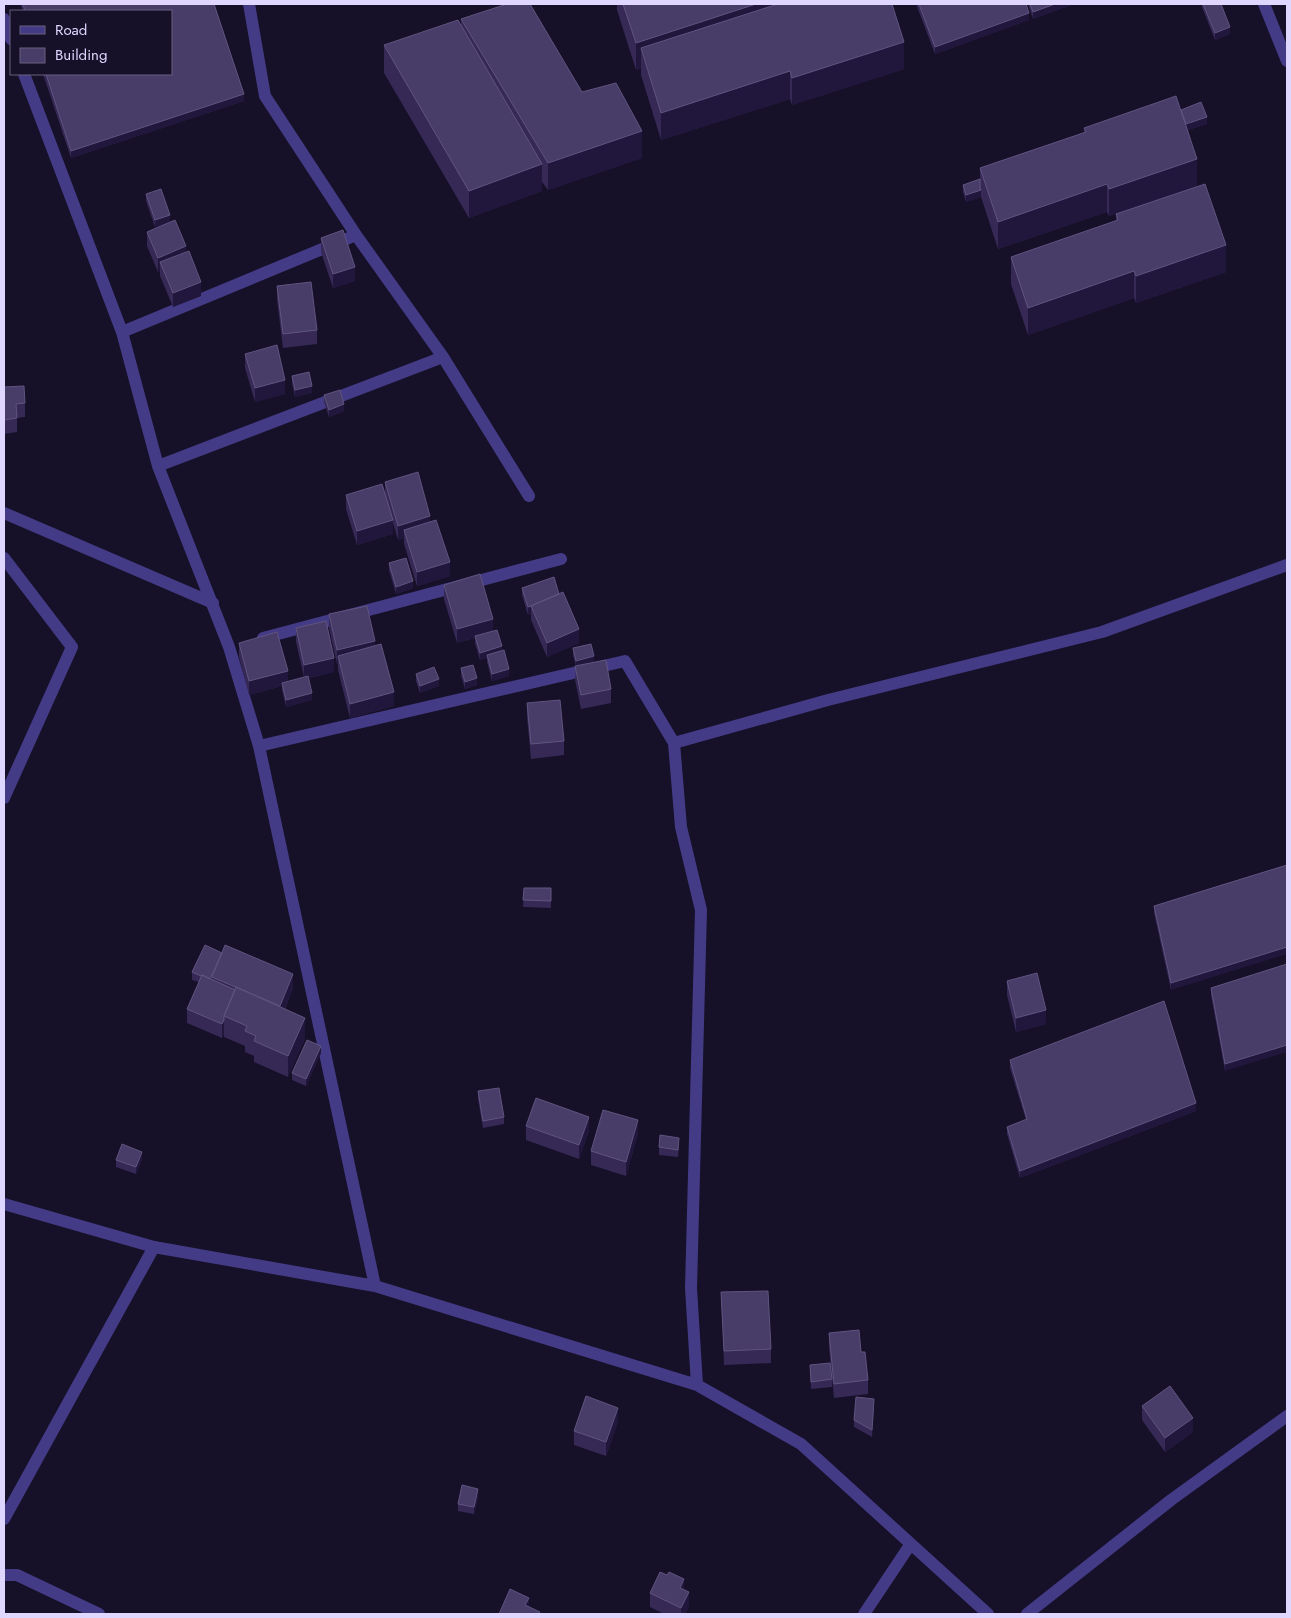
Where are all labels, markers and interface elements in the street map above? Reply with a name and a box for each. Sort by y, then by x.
legend [10,10,172,75]
text: Road [55,19,87,41]
text: Building [55,44,107,66]

